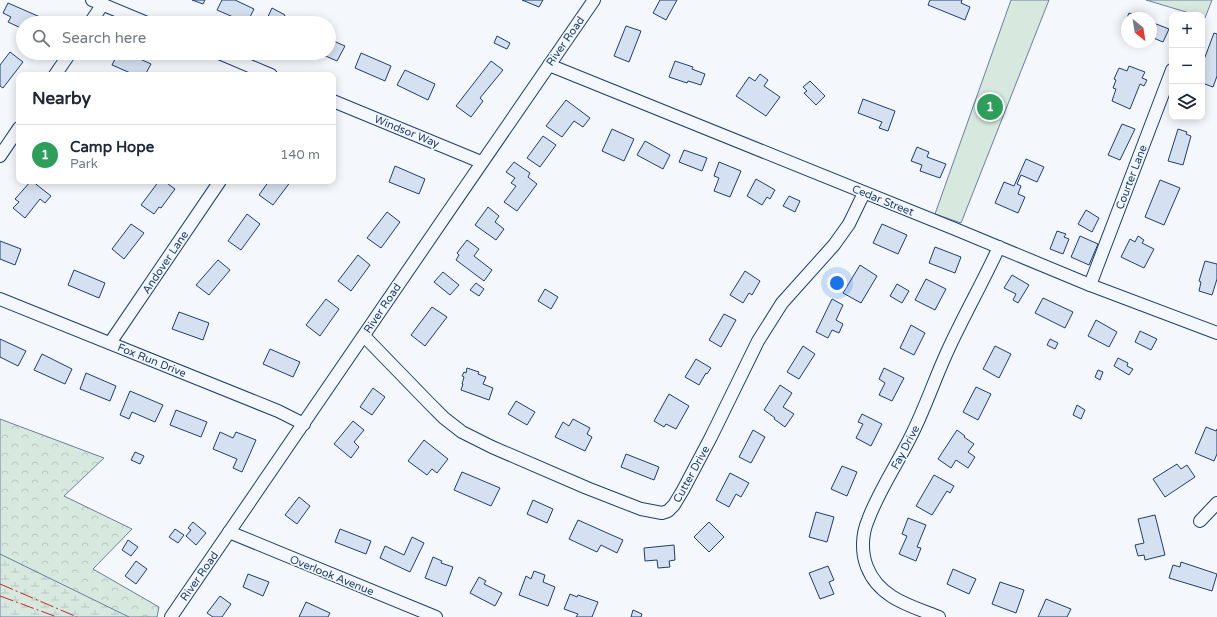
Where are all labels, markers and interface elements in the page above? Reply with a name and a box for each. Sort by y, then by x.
north arrow [1121,12,1157,48]
map controls [1169,12,1205,120]
button: + [1169,12,1205,48]
street label: River Road [544,14,587,68]
search box [16,16,336,60]
icon: search [30,27,52,49]
text: Search here [62,29,146,47]
button: − [1169,48,1205,84]
button: layers [1169,84,1205,120]
text: Nearby [32,88,91,109]
pin: 1 [977,92,1003,122]
street label: Windsor Way [372,112,441,150]
text: Camp Hope [70,138,154,156]
street label: Courter Lane [1113,143,1150,211]
text: 1 [41,147,49,163]
text: 140 m [280,147,320,163]
text: Park [70,156,98,172]
street label: Cedar Street [850,182,916,219]
street label: Andover Lane [140,228,191,296]
your location [827,273,847,293]
street label: River Road [361,281,404,336]
street label: Fox Run Drive [116,341,188,380]
street label: Fay Drive [888,423,922,471]
street label: Cutter Drive [670,444,712,505]
street label: River Road [178,549,221,603]
street label: Overlook Avenue [288,553,376,598]

